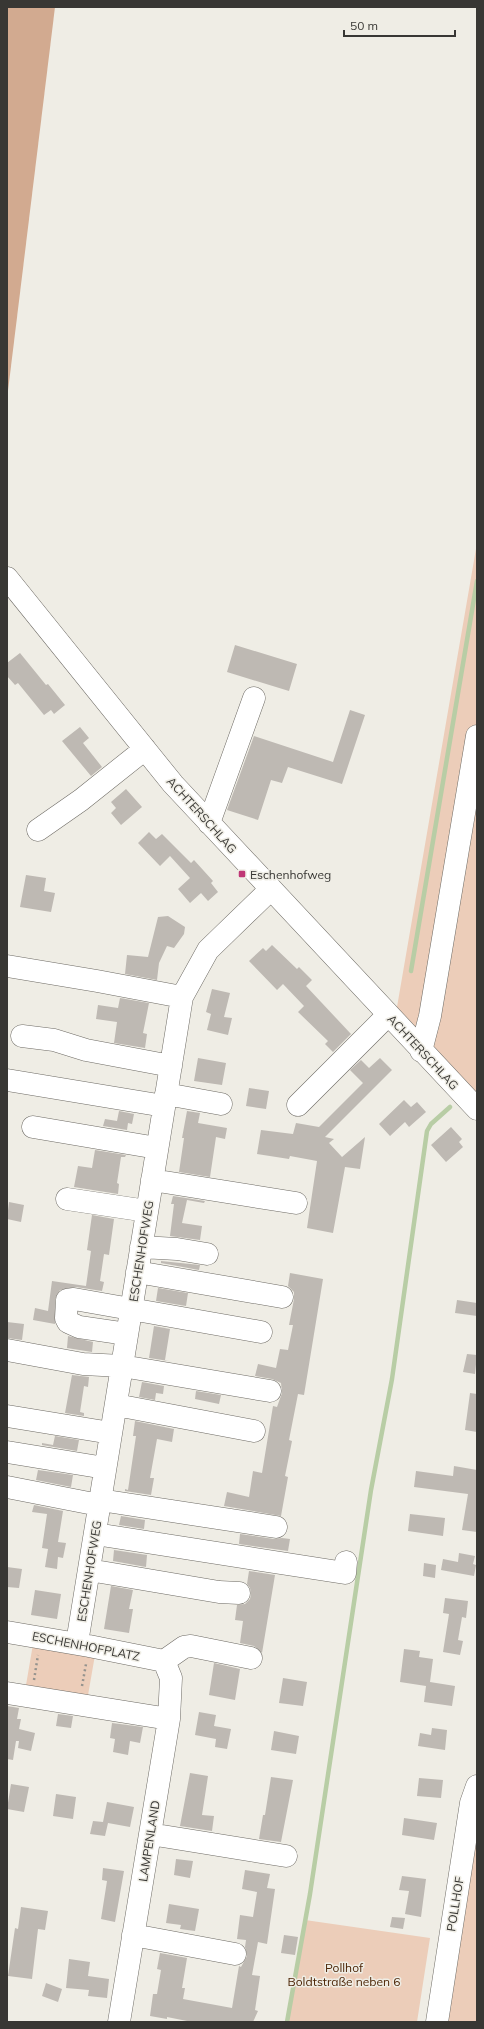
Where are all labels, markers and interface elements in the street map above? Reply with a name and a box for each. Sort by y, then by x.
scale bar [344,12,455,38]
text: 50 m [350,18,378,33]
street label: ACHTERSCHLAG [164,774,240,856]
place label: Eschenhofweg [250,867,331,882]
marker: Eschenhofweg [237,869,247,879]
street label: ACHTERSCHLAG [384,1011,462,1093]
street label: ESCHENHOFWEG [126,1199,156,1303]
street label: ESCHENHOFWEG [74,1519,104,1623]
street label: ESCHENHOFPLATZ [31,1628,141,1664]
street label: LAMPENLAND [135,1799,163,1883]
street label: POLLHOF [443,1875,467,1932]
park label: Pollhof Boldtstraße neben 6 [288,1960,400,1989]

